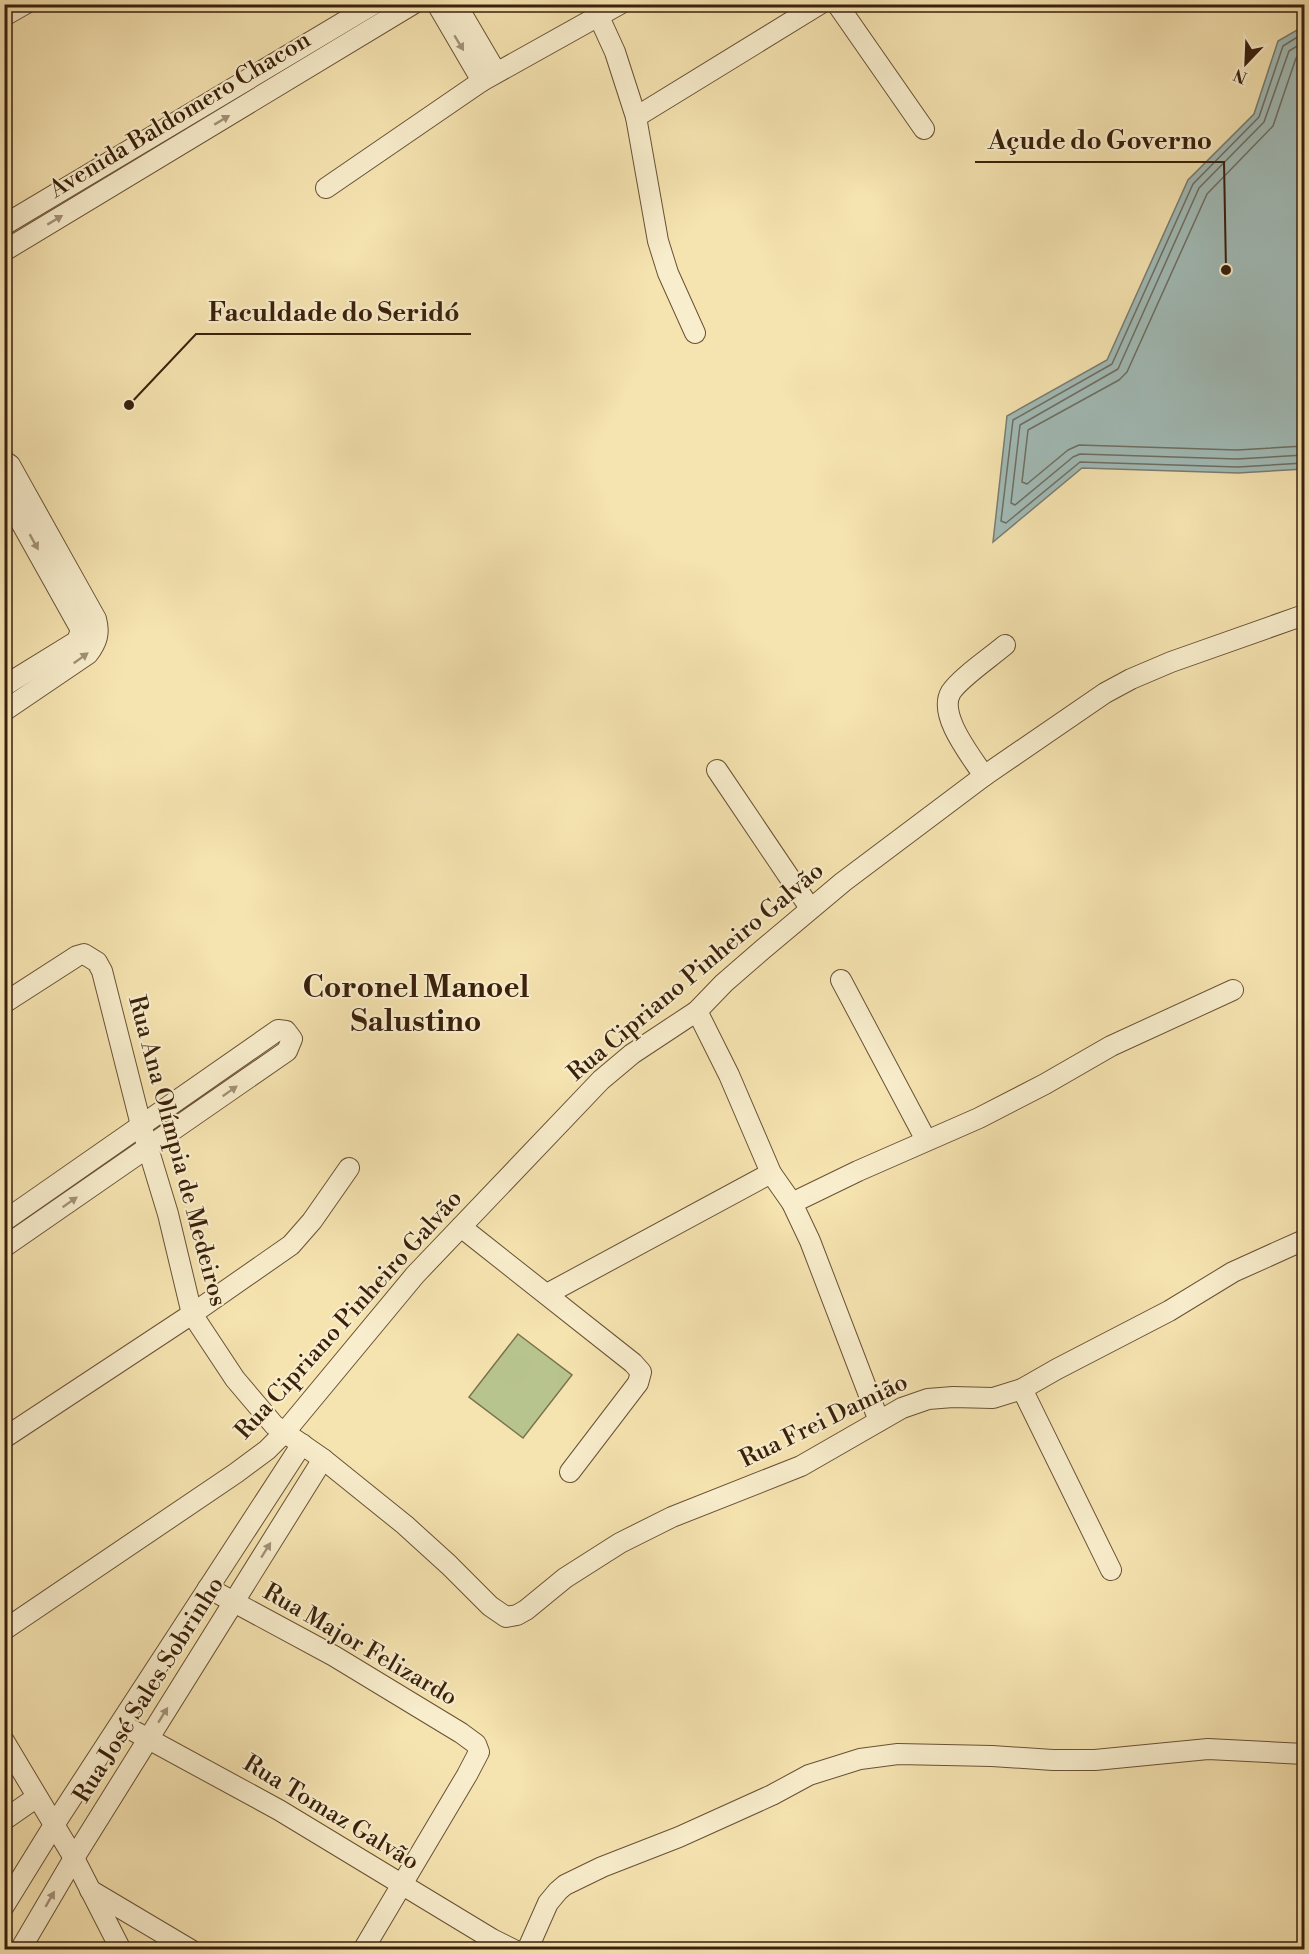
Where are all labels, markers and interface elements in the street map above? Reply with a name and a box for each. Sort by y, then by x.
street label: Avenida Baldomero Chacon [43,25,316,206]
north arrow [1216,33,1276,93]
one-way arrow [454,35,465,51]
text: N [1230,64,1250,88]
one-way arrow [214,114,230,125]
callout: Açude do Governo [975,118,1224,162]
text: Açude do Governo [987,125,1212,157]
one-way arrow [47,215,63,226]
callout: Faculdade do Seridó [196,290,471,334]
text: Faculdade do Seridó [208,297,460,329]
one-way arrow [29,534,39,551]
one-way arrow [73,652,89,664]
street label: Rua Cipriano Pinheiro Galvão [562,856,830,1088]
district label: Coronel Manoel Salustino [303,969,530,1041]
street label: Rua Ana Olímpia de Medeiros [121,992,233,1310]
one-way arrow [222,1086,238,1097]
street label: Rua Cipriano Pinheiro Galvão [229,1184,469,1446]
one-way arrow [61,1196,77,1208]
street label: Rua Frei Damião [735,1367,913,1475]
one-way arrow [260,1542,272,1558]
street label: Rua José Sales Sobrinho [67,1571,231,1809]
street label: Rua Major Felizardo [257,1577,463,1713]
one-way arrow [158,1707,169,1723]
street label: Rua Tomaz Galvão [238,1749,424,1877]
one-way arrow [44,1891,55,1907]

